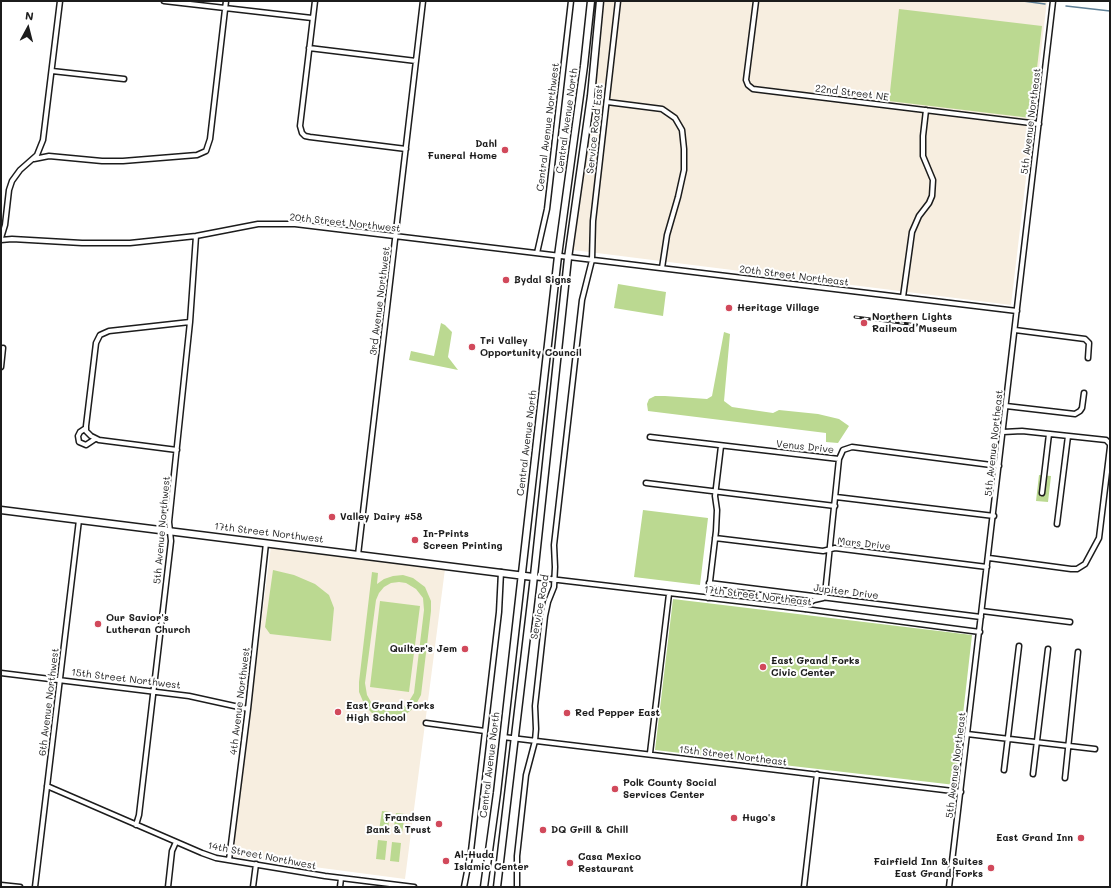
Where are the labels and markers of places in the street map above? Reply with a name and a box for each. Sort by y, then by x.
place label: Dahl Funeral Home [427,138,497,162]
marker: Dahl Funeral Home [500,145,510,155]
place label: Bydal Signs [514,274,571,286]
marker: Bydal Signs [501,275,511,285]
place label: Heritage Village [737,302,819,314]
marker: Heritage Village [724,303,734,313]
place label: Northern Lights Railroad Museum [872,311,957,334]
marker: Northern Lights Railroad Museum [859,318,869,328]
place label: Tri Valley Opportunity Council [480,335,582,358]
marker: Tri Valley Opportunity Council [467,342,477,352]
place label: Valley Dairy #58 [340,511,422,523]
marker: Valley Dairy #58 [327,512,337,522]
place label: In-Prints Screen Printing [423,528,502,552]
marker: In-Prints Screen Printing [410,535,420,545]
place label: Our Savior's Lutheran Church [106,612,190,636]
marker: Our Savior's Lutheran Church [93,619,103,629]
place label: Quilter's Jem [390,643,457,655]
marker: Quilter's Jem [460,644,470,654]
place label: East Grand Forks Civic Center [771,655,859,678]
marker: East Grand Forks Civic Center [758,662,768,672]
place label: East Grand Forks High School [346,700,434,724]
marker: East Grand Forks High School [333,707,343,717]
place label: Red Pepper East [575,707,660,719]
marker: Red Pepper East [562,708,572,718]
place label: Polk County Social Services Center [623,777,717,800]
marker: Polk County Social Services Center [610,784,620,794]
place label: Frandsen Bank & Trust [366,812,431,836]
place label: Hugo's [742,812,776,824]
marker: Hugo's [729,813,739,823]
marker: Frandsen Bank & Trust [434,819,444,829]
place label: DQ Grill & Chill [551,824,628,836]
marker: DQ Grill & Chill [538,825,548,835]
place label: East Grand Inn [996,832,1073,844]
marker: East Grand Inn [1076,833,1086,843]
place label: Al-Huda Islamic Center [454,849,529,872]
place label: Casa Mexico Restaurant [578,851,641,874]
marker: Al-Huda Islamic Center [441,856,451,866]
place label: Fairfield Inn & Suites East Grand Forks [874,856,983,880]
marker: Casa Mexico Restaurant [565,858,575,868]
marker: Fairfield Inn & Suites East Grand Forks [986,863,996,873]

